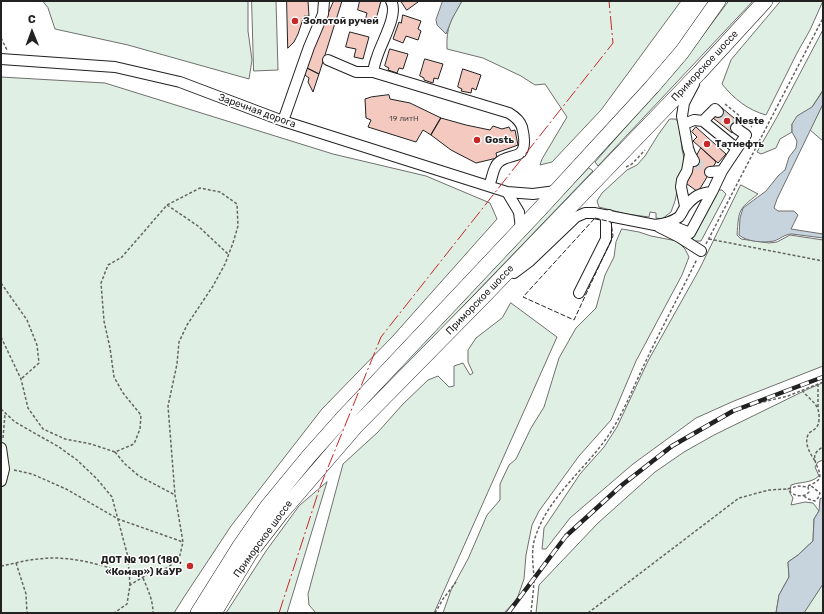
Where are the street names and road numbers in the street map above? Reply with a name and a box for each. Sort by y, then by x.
street label: Приморское шоссе [669,28,741,104]
street label: Заречная дорога [217,91,297,131]
street label: Приморское шоссе [444,263,516,337]
street label: Приморское шоссе [231,498,295,580]

